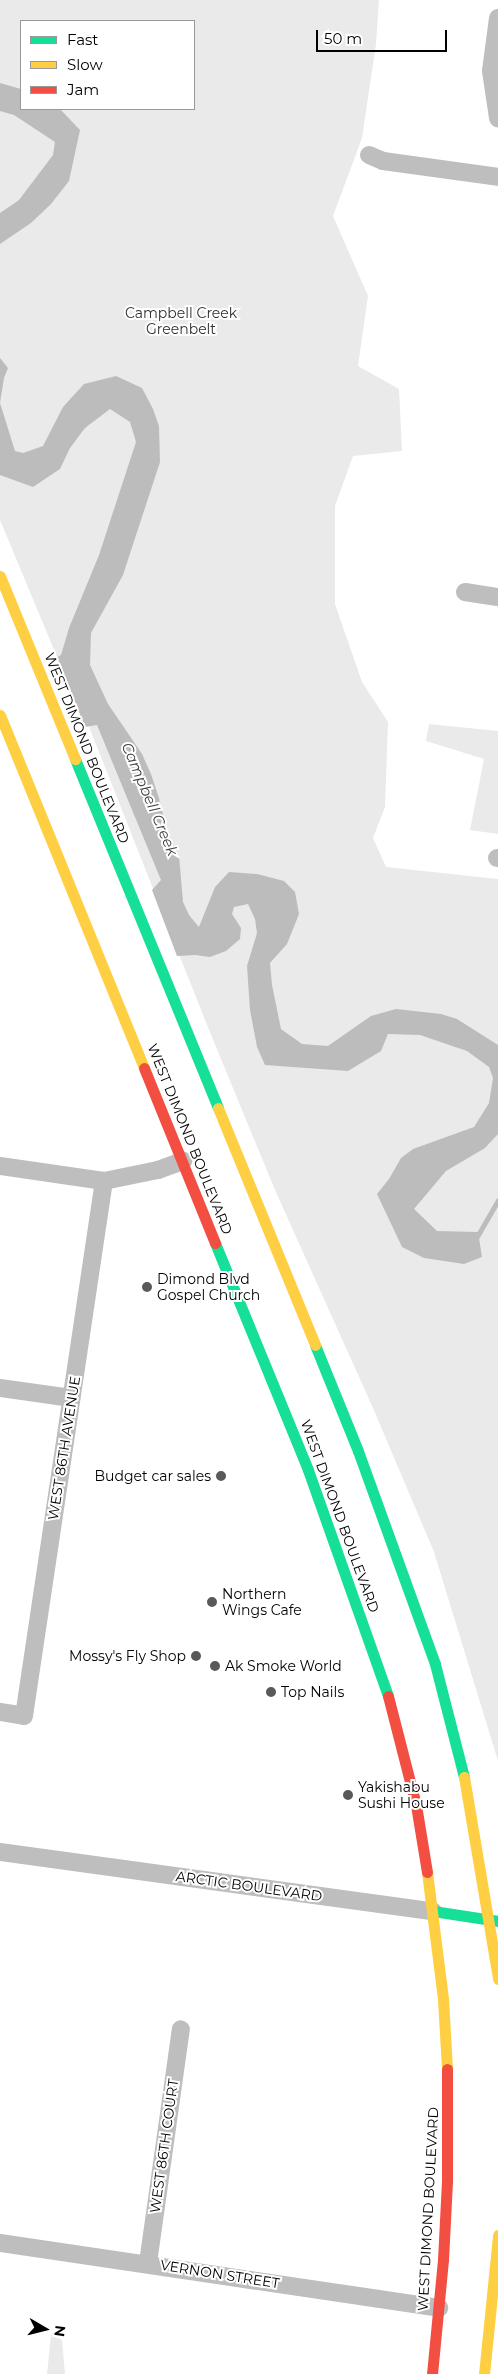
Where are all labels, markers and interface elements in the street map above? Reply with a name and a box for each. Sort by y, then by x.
legend [20,20,195,110]
scale bar [318,20,449,52]
text: 50 m [324,29,362,48]
text: Fast [67,30,98,49]
text: Slow [67,55,103,74]
text: Jam [67,80,99,99]
park label: Campbell Creek Greenbelt [125,305,237,338]
street label: WEST DIMOND BOULEVARD [41,650,133,846]
water label: Campbell Creek [118,740,182,858]
street label: WEST DIMOND BOULEVARD [144,1041,236,1237]
place label: Dimond Blvd Gospel Church [157,1271,260,1304]
marker: Dimond Blvd Gospel Church [141,1281,153,1293]
street label: WEST 86TH AVENUE [44,1375,84,1521]
street label: WEST DIMOND BOULEVARD [297,1417,383,1615]
place label: Budget car sales [95,1468,211,1484]
marker: Budget car sales [215,1470,227,1482]
place label: Northern Wings Cafe [222,1586,302,1618]
marker: Northern Wings Cafe [206,1596,218,1608]
place label: Mossy's Fly Shop [69,1648,186,1664]
marker: Mossy's Fly Shop [190,1650,202,1662]
place label: Ak Smoke World [225,1658,342,1674]
marker: Ak Smoke World [209,1660,221,1672]
place label: Top Nails [281,1684,344,1700]
marker: Top Nails [265,1686,277,1698]
place label: Yakishabu Sushi House [358,1779,445,1811]
marker: Yakishabu Sushi House [342,1789,354,1801]
street label: ARCTIC BOULEVARD [175,1867,323,1905]
street label: WEST 86TH COURT [146,2078,182,2214]
street label: WEST DIMOND BOULEVARD [414,2107,442,2311]
street label: VERNON STREET [159,2256,281,2292]
north arrow [20,2304,70,2354]
text: N [50,2324,70,2338]

